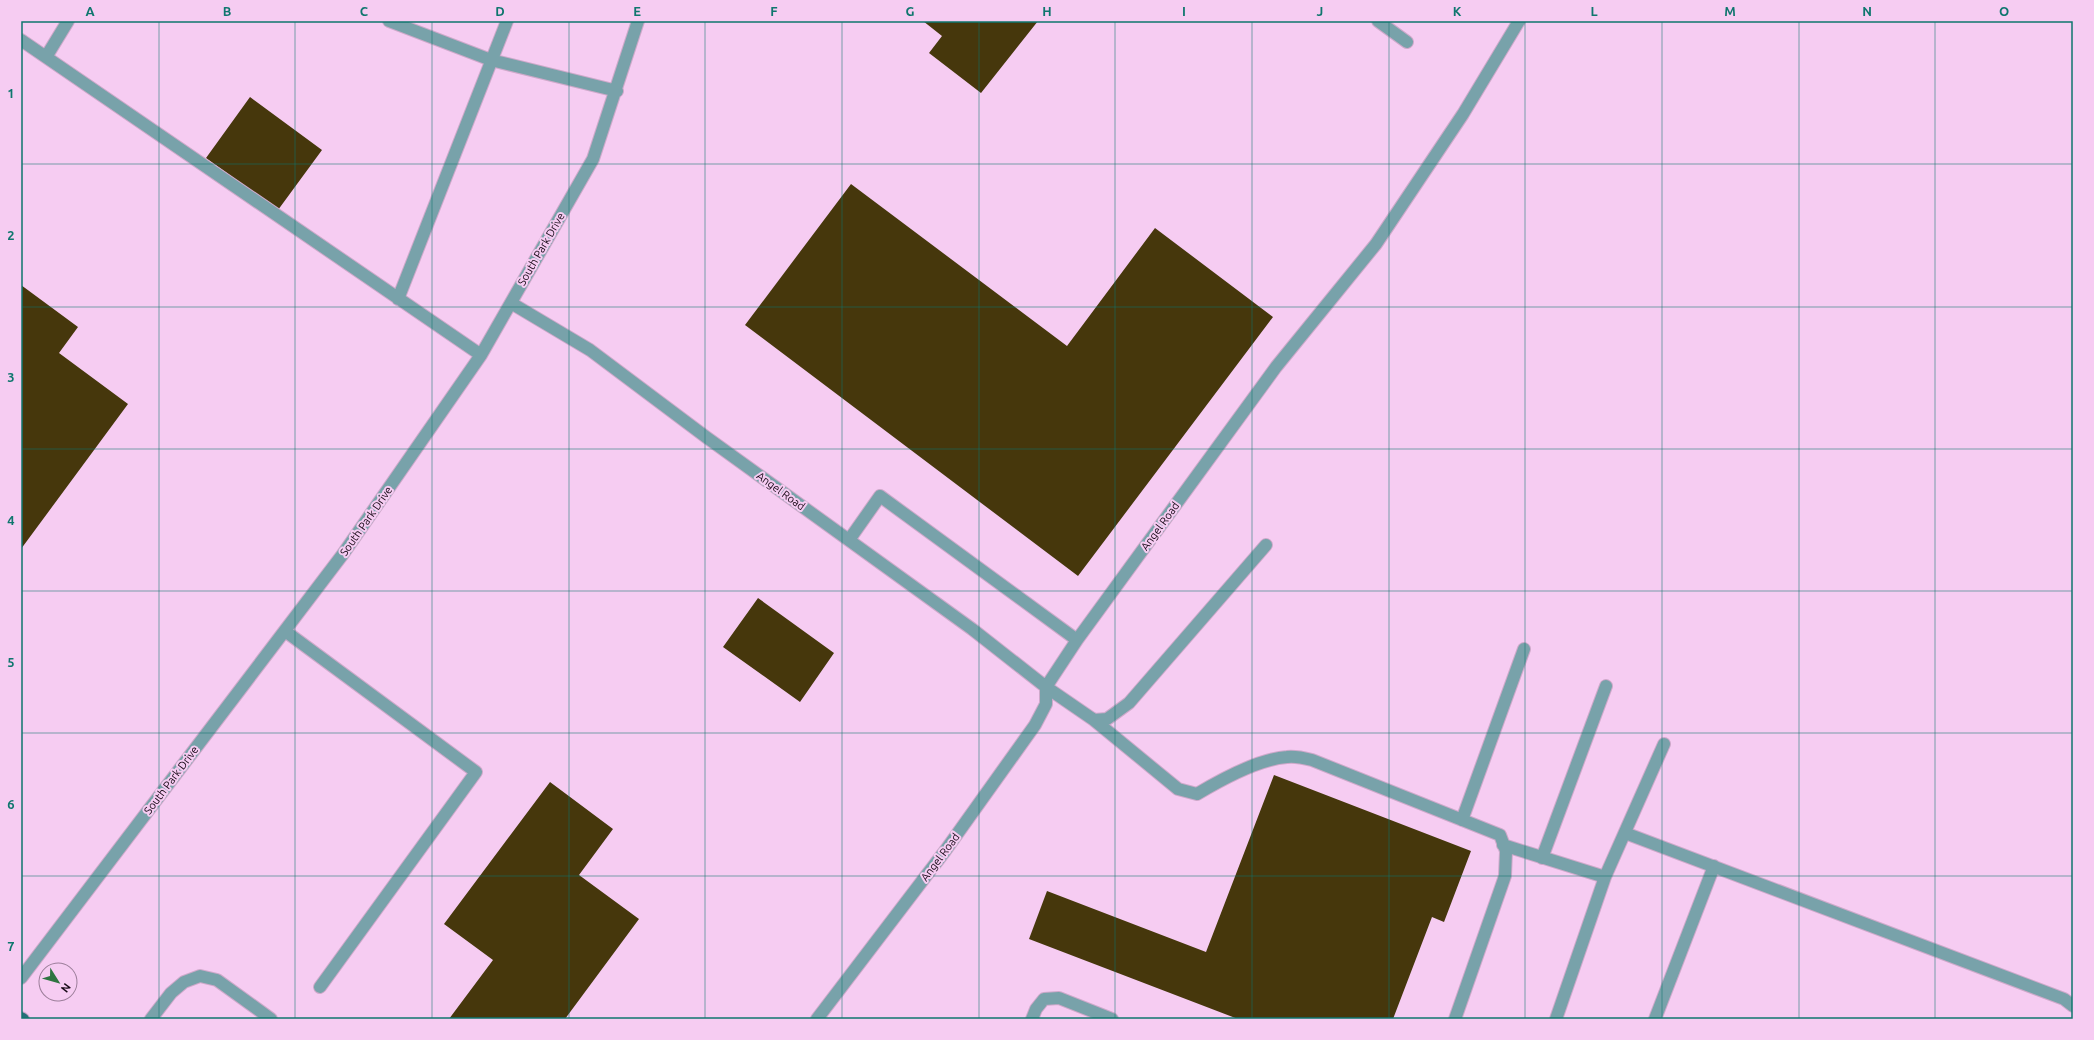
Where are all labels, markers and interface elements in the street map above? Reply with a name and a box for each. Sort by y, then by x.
text: A [85,4,95,18]
text: B [223,4,232,18]
text: C [360,4,369,18]
text: D [495,4,505,18]
text: E [633,4,641,18]
text: F [770,4,778,18]
text: G [906,4,915,18]
text: H [1042,4,1052,18]
text: I [1182,4,1186,18]
text: J [1317,4,1323,18]
text: K [1453,4,1462,18]
text: L [1590,4,1598,18]
text: M [1724,4,1736,18]
text: N [1862,4,1872,18]
text: O [1999,4,2009,18]
text: 1 [7,86,15,100]
street label: South Park Drive [515,210,567,288]
text: 2 [7,228,15,242]
text: 3 [7,370,15,384]
street label: Angel Road [755,470,807,512]
street label: South Park Drive [338,484,394,558]
street label: Angel Road [1139,500,1181,552]
text: 4 [7,513,15,527]
text: 5 [7,655,15,669]
street label: South Park Drive [142,744,200,816]
text: 6 [7,797,15,811]
street label: Angel Road [918,831,962,883]
text: 7 [7,939,15,953]
north arrow [38,962,78,1002]
text: N [59,981,73,995]

